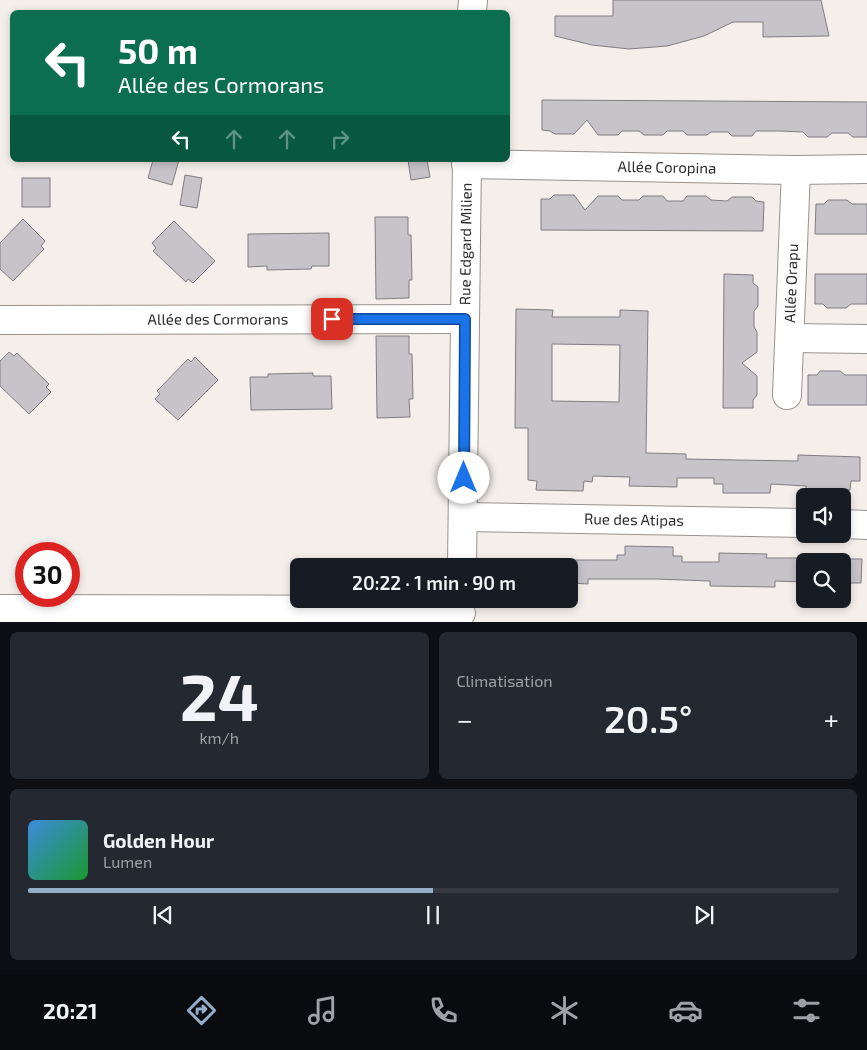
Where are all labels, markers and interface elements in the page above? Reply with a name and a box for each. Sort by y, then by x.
text: 50 m [118,29,198,71]
icon: left [35,30,100,95]
text: Allée des Cormorans [118,71,324,97]
icon: left [167,125,195,153]
icon: ahead [220,125,248,153]
icon: ahead [273,125,301,153]
icon: right [326,125,354,153]
street label: Allée Coropina [618,157,716,177]
street label: Rue Edgard Milien [455,183,475,305]
street label: Allée Orapu [780,243,801,323]
pin [311,298,353,340]
icon: arrive [318,305,346,333]
street label: Allée des Cormorans [148,309,288,328]
position arrow [437,451,489,503]
map controls [796,488,851,608]
button: sound [796,488,851,543]
street label: Rue des Atipas [584,509,684,529]
speed limit sign: 30 [15,542,80,607]
button: search [796,553,851,608]
text: 20:22 · 1 min · 90 m [352,571,516,594]
text: 24 [180,656,259,734]
text: Climatisation [457,671,553,690]
text: 20.5° [604,695,692,741]
text: − [457,702,473,736]
text: + [824,702,839,736]
text: km/h [199,728,239,747]
text: Golden Hour [103,829,214,852]
text: Lumen [103,852,152,871]
icon: previous [149,901,177,929]
icon: pause [419,901,447,929]
icon: next [690,901,718,929]
icon: directions [184,993,219,1028]
icon: music [305,993,340,1028]
icon: phone [426,993,461,1028]
icon: climate [547,993,582,1028]
icon: car [668,993,703,1028]
icon: filters [789,993,824,1028]
text: 20:21 [43,997,98,1023]

